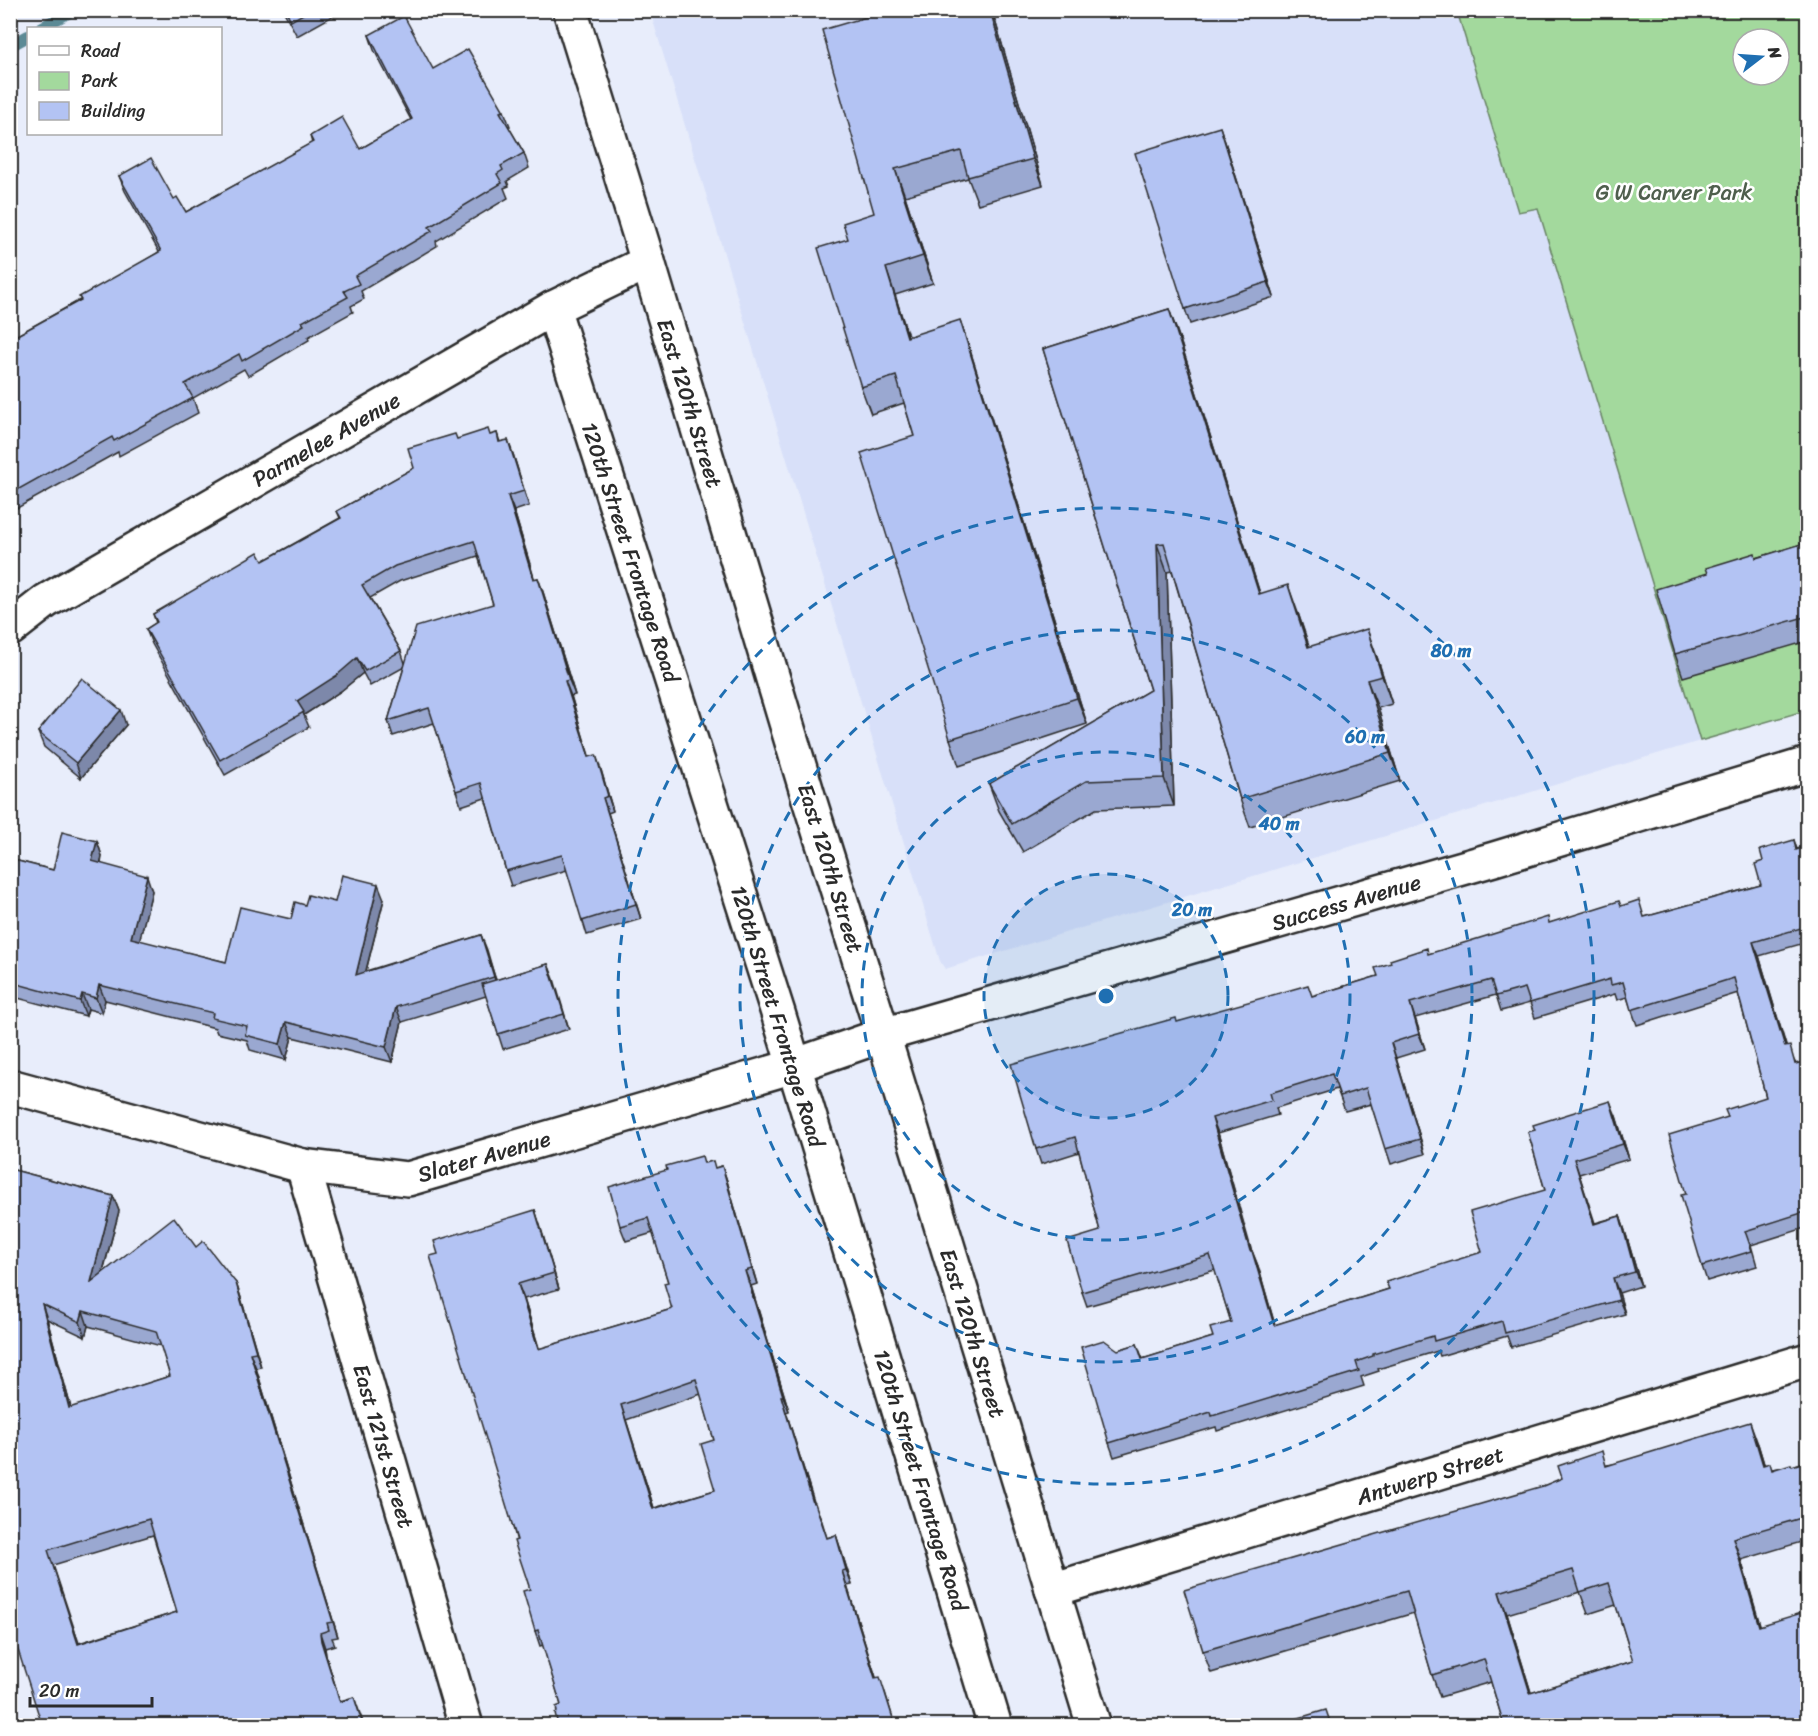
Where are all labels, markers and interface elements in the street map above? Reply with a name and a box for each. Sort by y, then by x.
legend [27,27,222,135]
north arrow [1731,27,1791,87]
text: Road [81,35,121,67]
text: N [1759,42,1791,63]
text: Park [81,65,118,97]
text: Building [81,95,145,127]
park label: G W Carver Park [1596,173,1753,212]
street label: East 120th Street [645,314,734,493]
street label: Parmelee Avenue [244,381,408,498]
street label: 120th Street Frontage Road [570,417,692,689]
text: 80 m [1430,635,1472,667]
text: 60 m [1344,721,1385,753]
street label: East 120th Street [786,779,875,958]
text: 40 m [1257,808,1300,840]
street label: Success Avenue [1267,863,1426,942]
street label: 120th Street Frontage Road [719,880,836,1153]
text: 20 m [1171,894,1212,926]
centre of rings [1096,986,1116,1006]
street label: Slater Avenue [413,1119,555,1194]
street label: East 120th Street [928,1244,1017,1423]
street label: 120th Street Frontage Road [862,1344,979,1617]
street label: East 121st Street [341,1359,426,1533]
street label: Antwerp Street [1350,1434,1509,1517]
scale bar [30,1670,152,1708]
text: 20 m [39,1675,79,1707]

